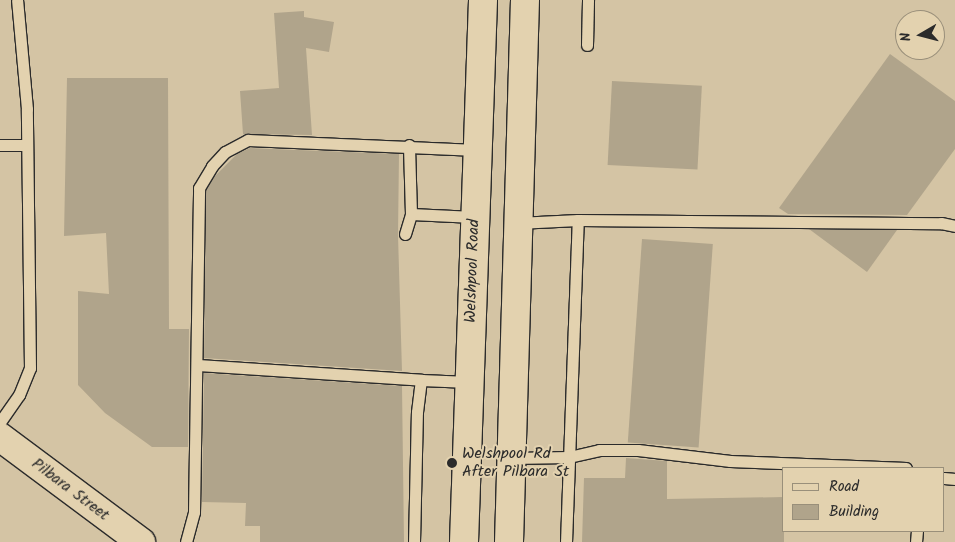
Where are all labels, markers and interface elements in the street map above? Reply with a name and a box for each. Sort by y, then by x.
north arrow [895,10,945,60]
text: N [895,31,918,43]
street label: Welshpool Road [462,219,484,323]
place label: Welshpool Rd After Pilbara St [462,444,569,482]
street label: Pilbara Street [27,455,113,525]
marker: Welshpool Rd After Pilbara St [446,457,458,469]
legend [782,467,945,532]
text: Road [829,475,859,499]
text: Building [829,500,879,524]

